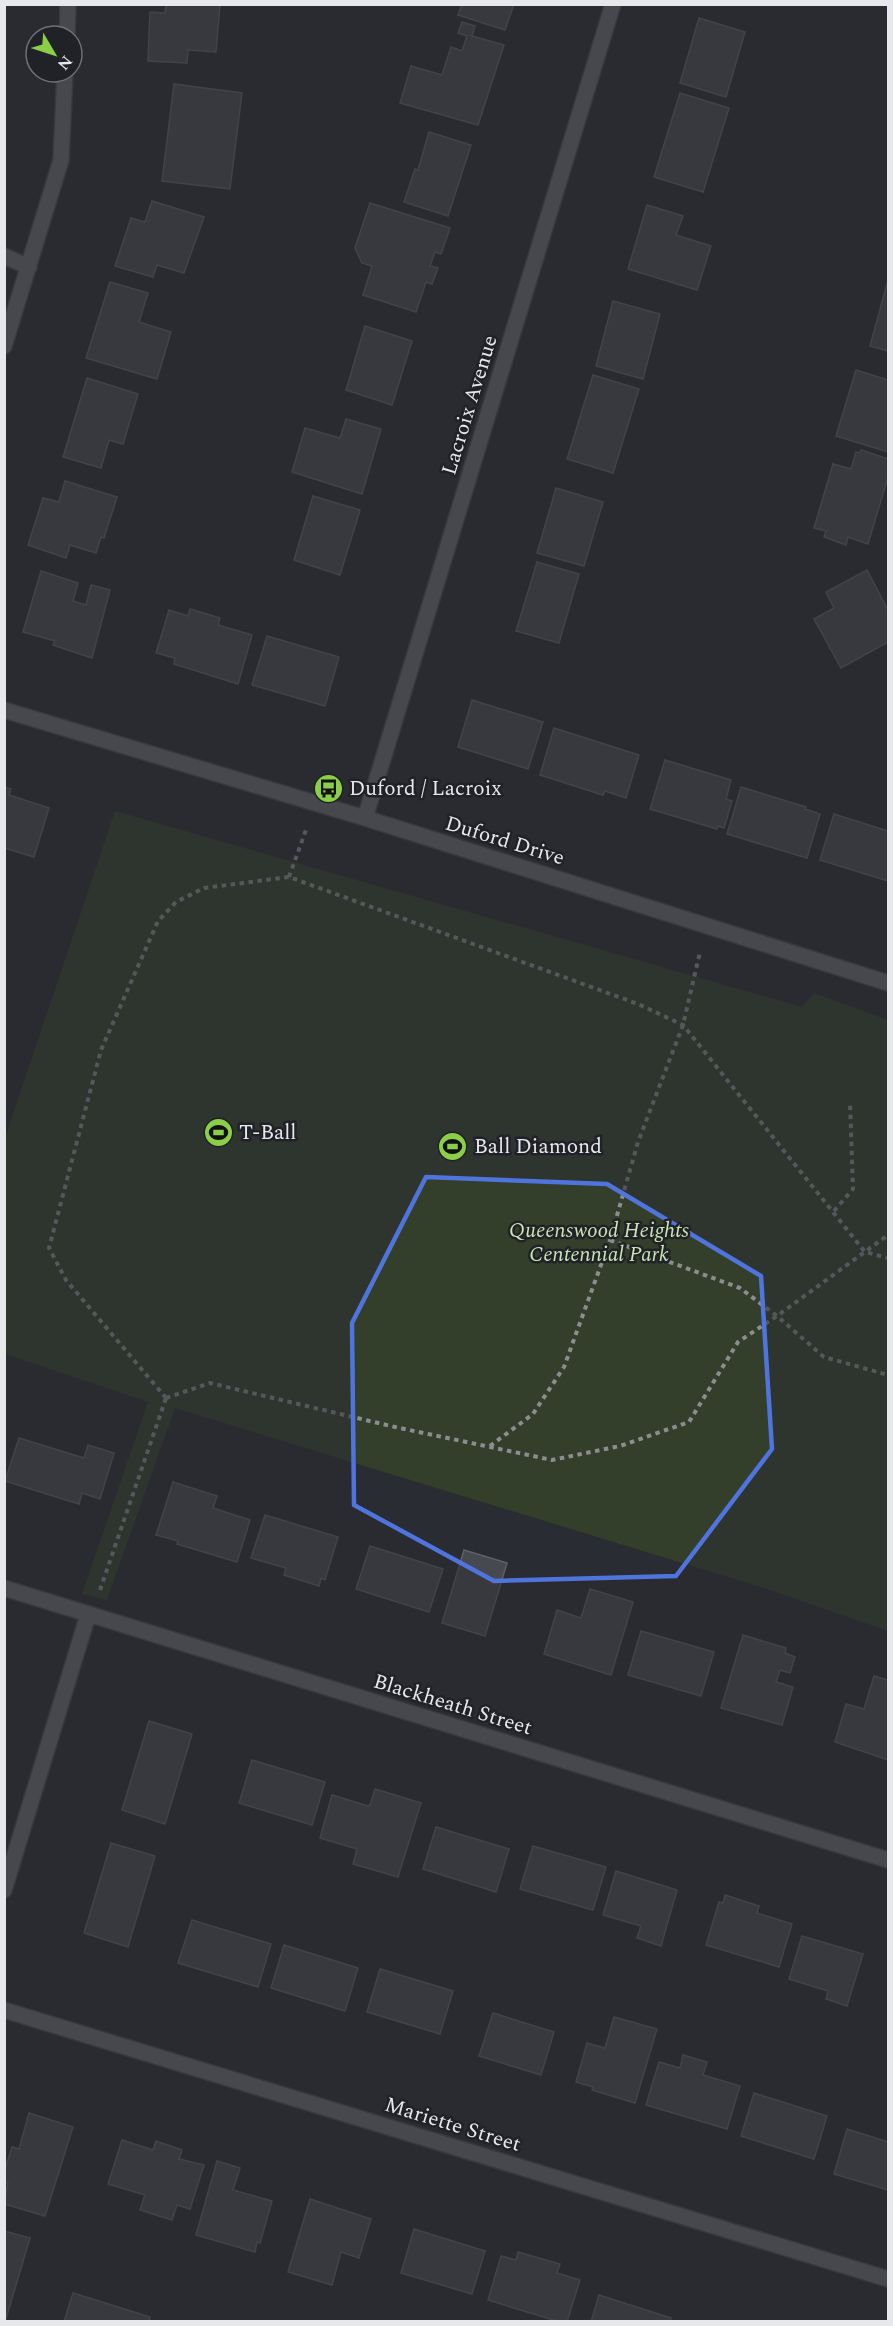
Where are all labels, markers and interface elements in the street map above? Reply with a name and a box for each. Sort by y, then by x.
north arrow [24,24,84,84]
text: N [51,50,78,75]
street label: Lacroix Avenue [433,331,506,479]
bus stop icon: Duford / Lacroix [312,772,344,804]
place label: Duford / Lacroix [349,773,502,805]
street label: Duford Drive [441,808,568,874]
sports icon: T-Ball [202,1116,234,1148]
place label: T-Ball [239,1117,297,1149]
sports icon: Ball Diamond [437,1130,469,1162]
place label: Ball Diamond [474,1131,602,1163]
park label: Queenswood Heights Centennial Park [509,1215,690,1271]
street label: Blackheath Street [369,1666,536,1744]
street label: Mariette Street [381,2089,525,2161]

